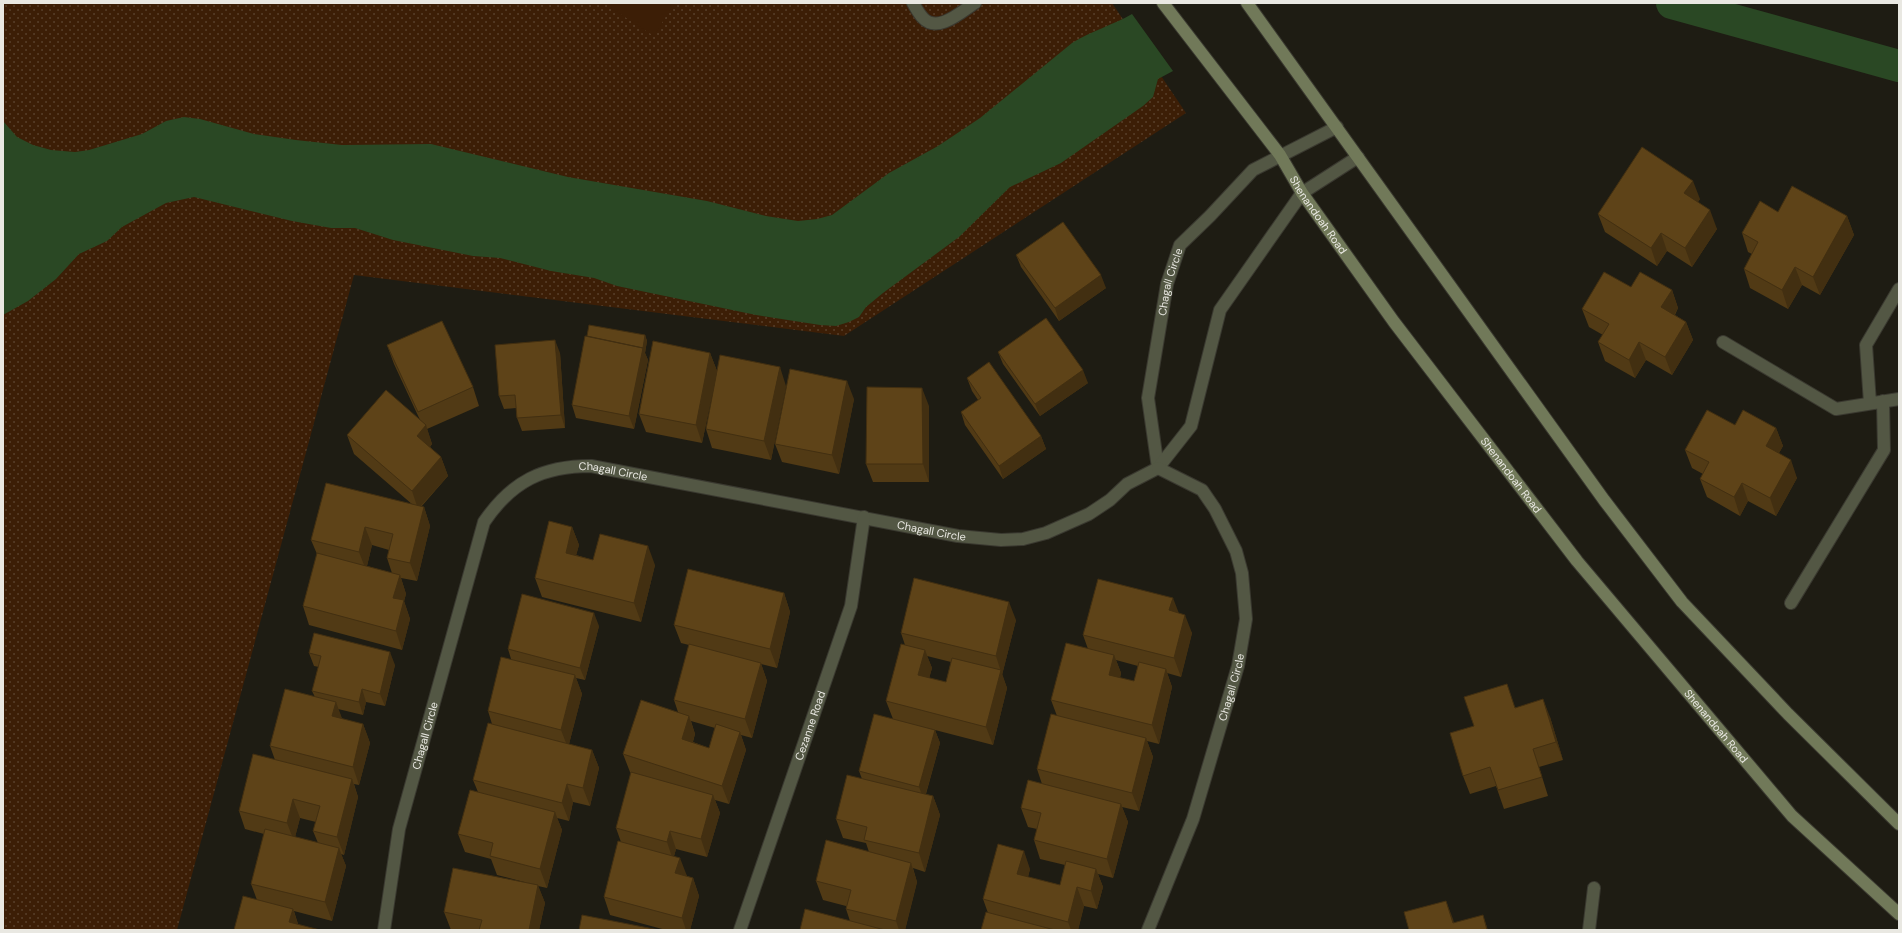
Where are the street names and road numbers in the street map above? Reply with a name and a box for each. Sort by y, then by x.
street label: Shenandoah Road [1287,173,1350,257]
street label: Chagall Circle [1155,246,1186,317]
street label: Shenandoah Road [1478,434,1545,516]
street label: Chagall Circle [578,459,649,484]
street label: Chagall Circle [896,518,966,544]
street label: Chagall Circle [1215,652,1247,723]
street label: Shenandoah Road [1681,686,1751,766]
street label: Cezanne Road [792,689,828,762]
street label: Chagall Circle [409,700,441,771]

